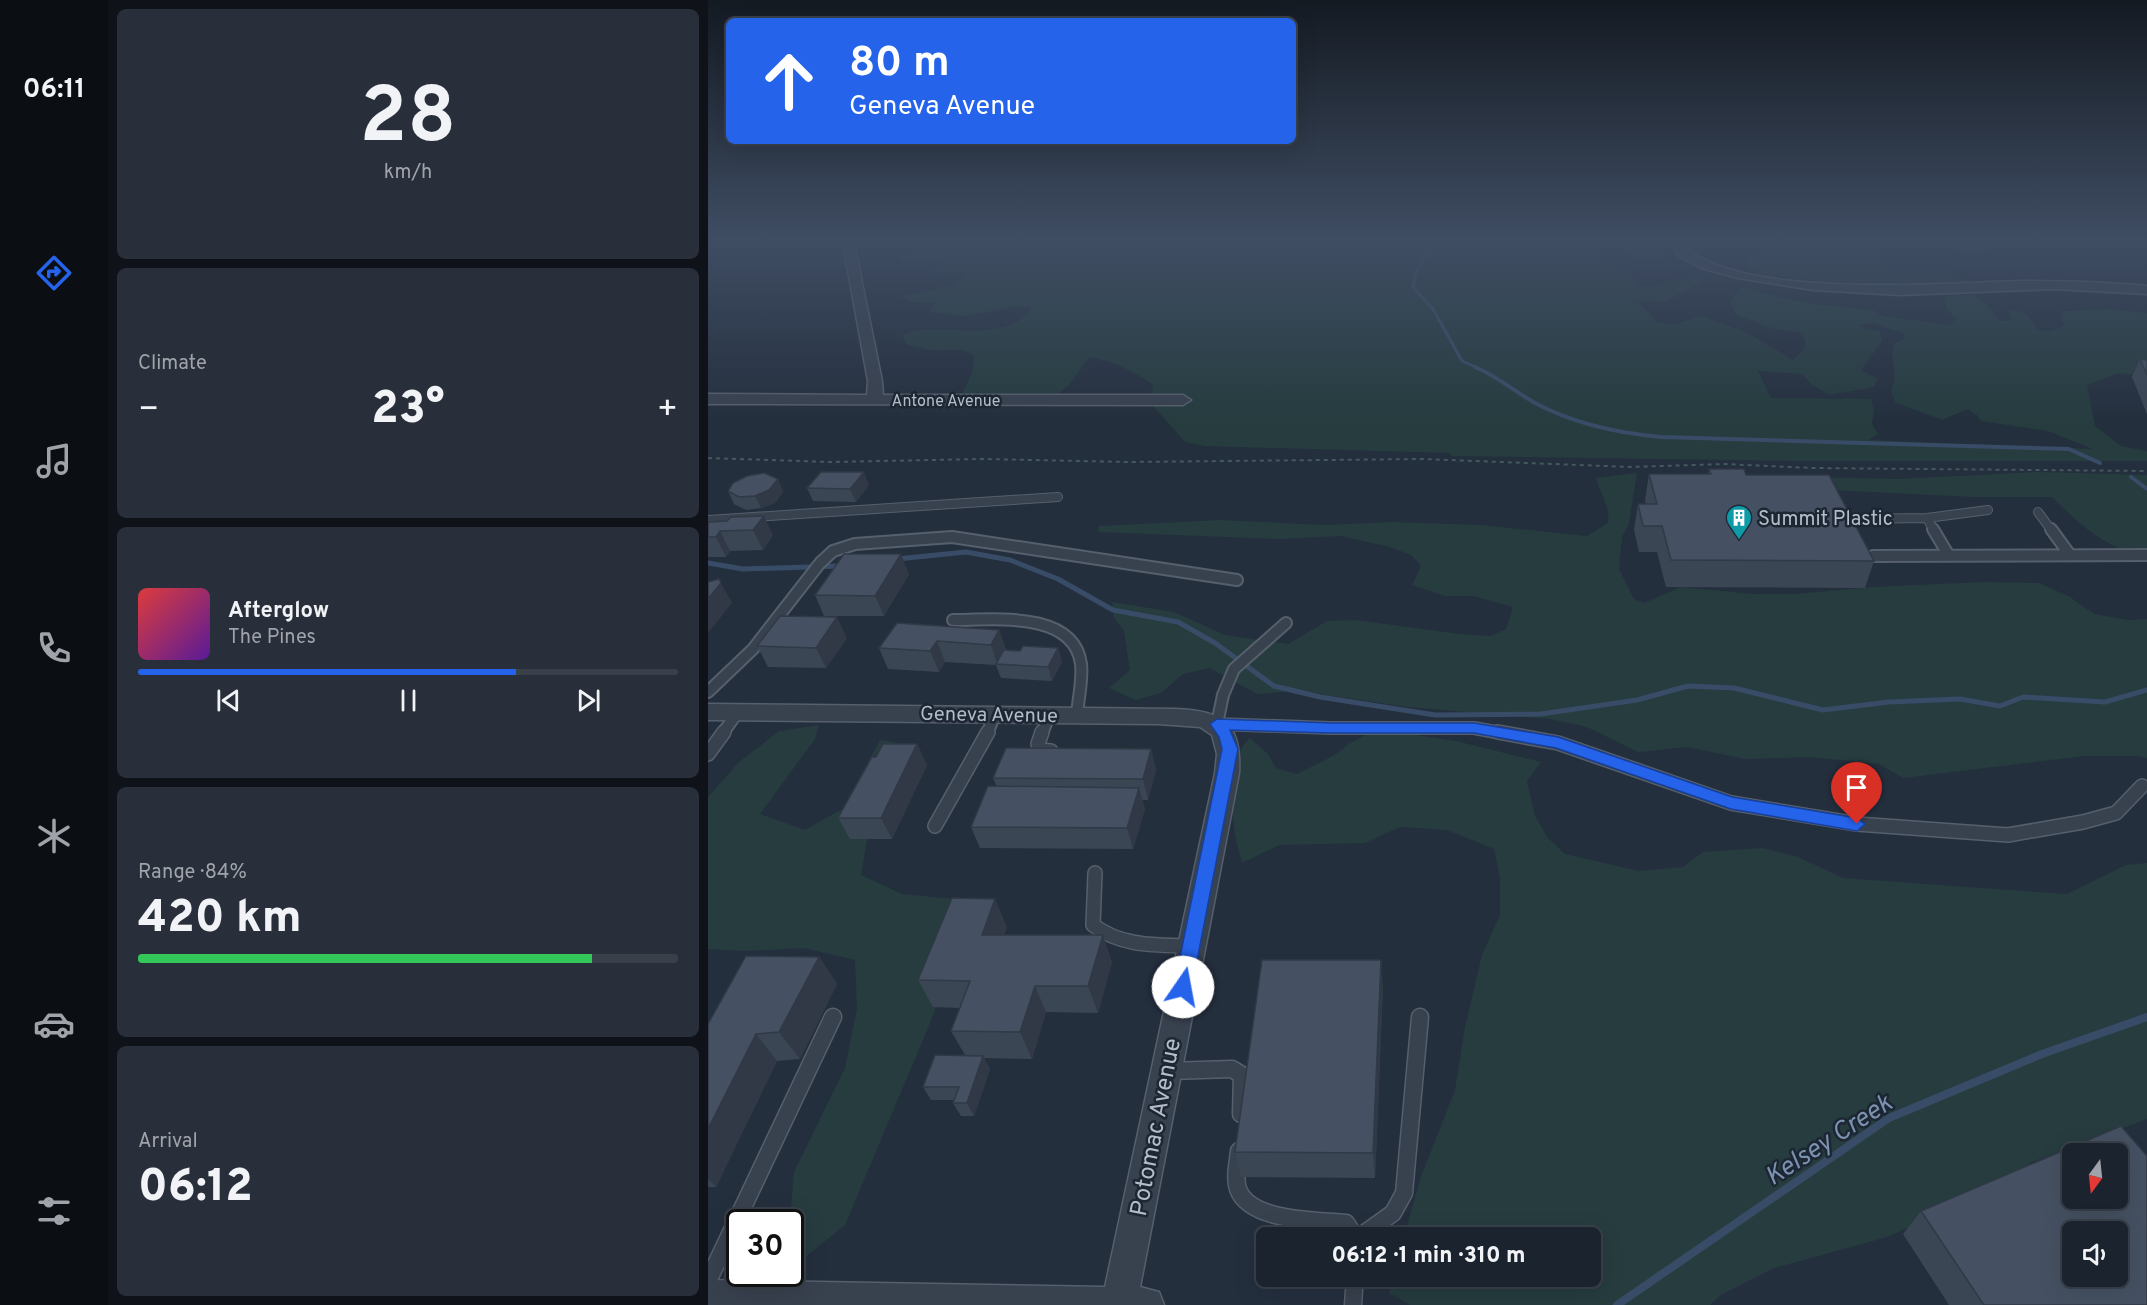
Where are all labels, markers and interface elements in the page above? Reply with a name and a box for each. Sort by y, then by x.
text: 80 m [849,38,950,91]
icon: ahead [750,42,828,120]
text: 28 [360,71,456,170]
text: 06:11 [23,73,85,107]
text: Geneva Avenue [849,90,1035,124]
text: km/h [384,160,432,186]
icon: directions [33,252,75,294]
text: Climate [138,351,207,377]
text: 23° [371,382,445,439]
text: − [138,390,159,432]
text: + [657,390,678,432]
street label: Antone Avenue [892,392,1000,412]
icon: music [33,440,75,482]
building icon: Summit Plastic [1724,503,1754,541]
place label: Summit Plastic [1758,507,1893,533]
text: Afterglow [228,598,329,625]
text: The Pines [228,625,316,651]
icon: phone [33,627,75,669]
icon: previous [212,684,245,717]
icon: pause [392,684,425,717]
icon: next [572,684,605,717]
street label: Geneva Avenue [920,702,1058,730]
pin [1831,762,1882,824]
icon: arrive [1840,771,1873,804]
icon: climate [33,815,75,857]
text: Range · 84% [138,860,247,886]
text: 420 km [138,891,301,948]
position arrow [1151,955,1215,1019]
icon: car [33,1003,75,1045]
street label: Potomac Avenue [1125,1036,1189,1219]
water label: Kelsey Creek [1760,1087,1900,1194]
text: Arrival [138,1129,198,1155]
north arrow [2062,1143,2128,1209]
map controls [2062,1143,2128,1287]
text: 06:12 [138,1160,253,1217]
icon: filters [33,1190,75,1232]
speed limit sign: 30 [726,1209,804,1287]
button: sound [2062,1221,2128,1287]
text: 06:12 · 1 min · 310 m [1331,1243,1526,1270]

